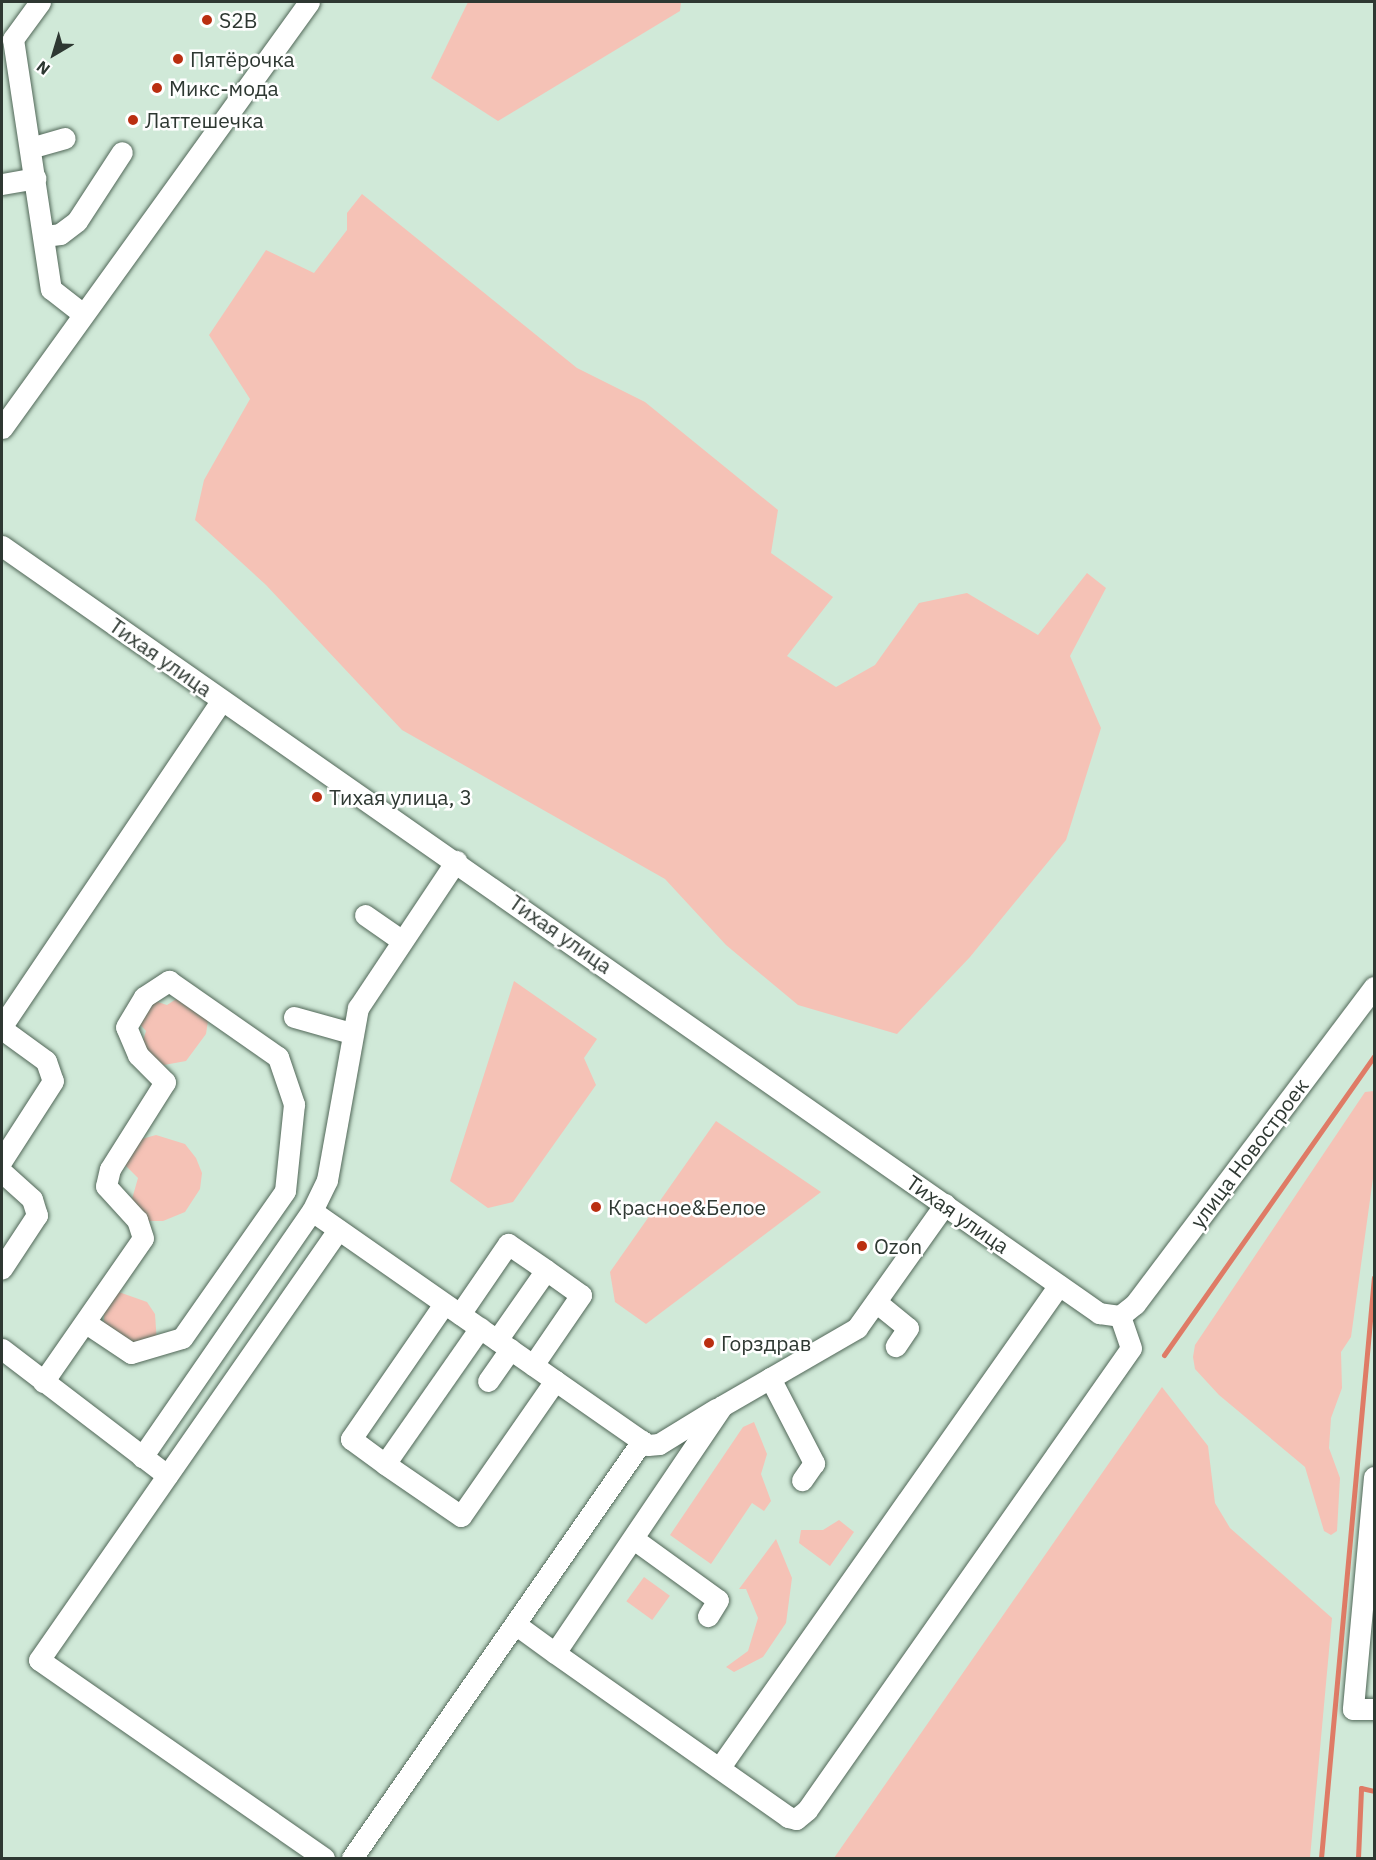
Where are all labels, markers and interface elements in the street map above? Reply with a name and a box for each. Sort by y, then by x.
place label: S2B [219,7,258,33]
marker: S2B [200,13,214,27]
north arrow [24,24,84,84]
place label: Пятёрочка [190,46,295,72]
marker: Пятёрочка [171,52,185,66]
text: N [32,57,54,80]
place label: Микс-мода [169,75,279,101]
marker: Микс-мода [150,81,164,95]
place label: Латтешечка [145,107,264,133]
marker: Латтешечка [126,113,140,127]
street label: Тихая улица [105,612,217,702]
place label: Тихая улица, 3 [329,784,472,810]
marker: Тихая улица, 3 [310,790,324,804]
street label: Тихая улица [505,889,617,979]
street label: улица Новостроек [1185,1073,1313,1233]
street label: Тихая улица [902,1169,1014,1259]
place label: Красное&Белое [608,1194,766,1220]
marker: Красное&Белое [589,1200,603,1214]
place label: Ozon [874,1233,922,1259]
marker: Ozon [855,1239,869,1253]
place label: Горздрав [721,1330,811,1356]
marker: Горздрав [702,1336,716,1350]

